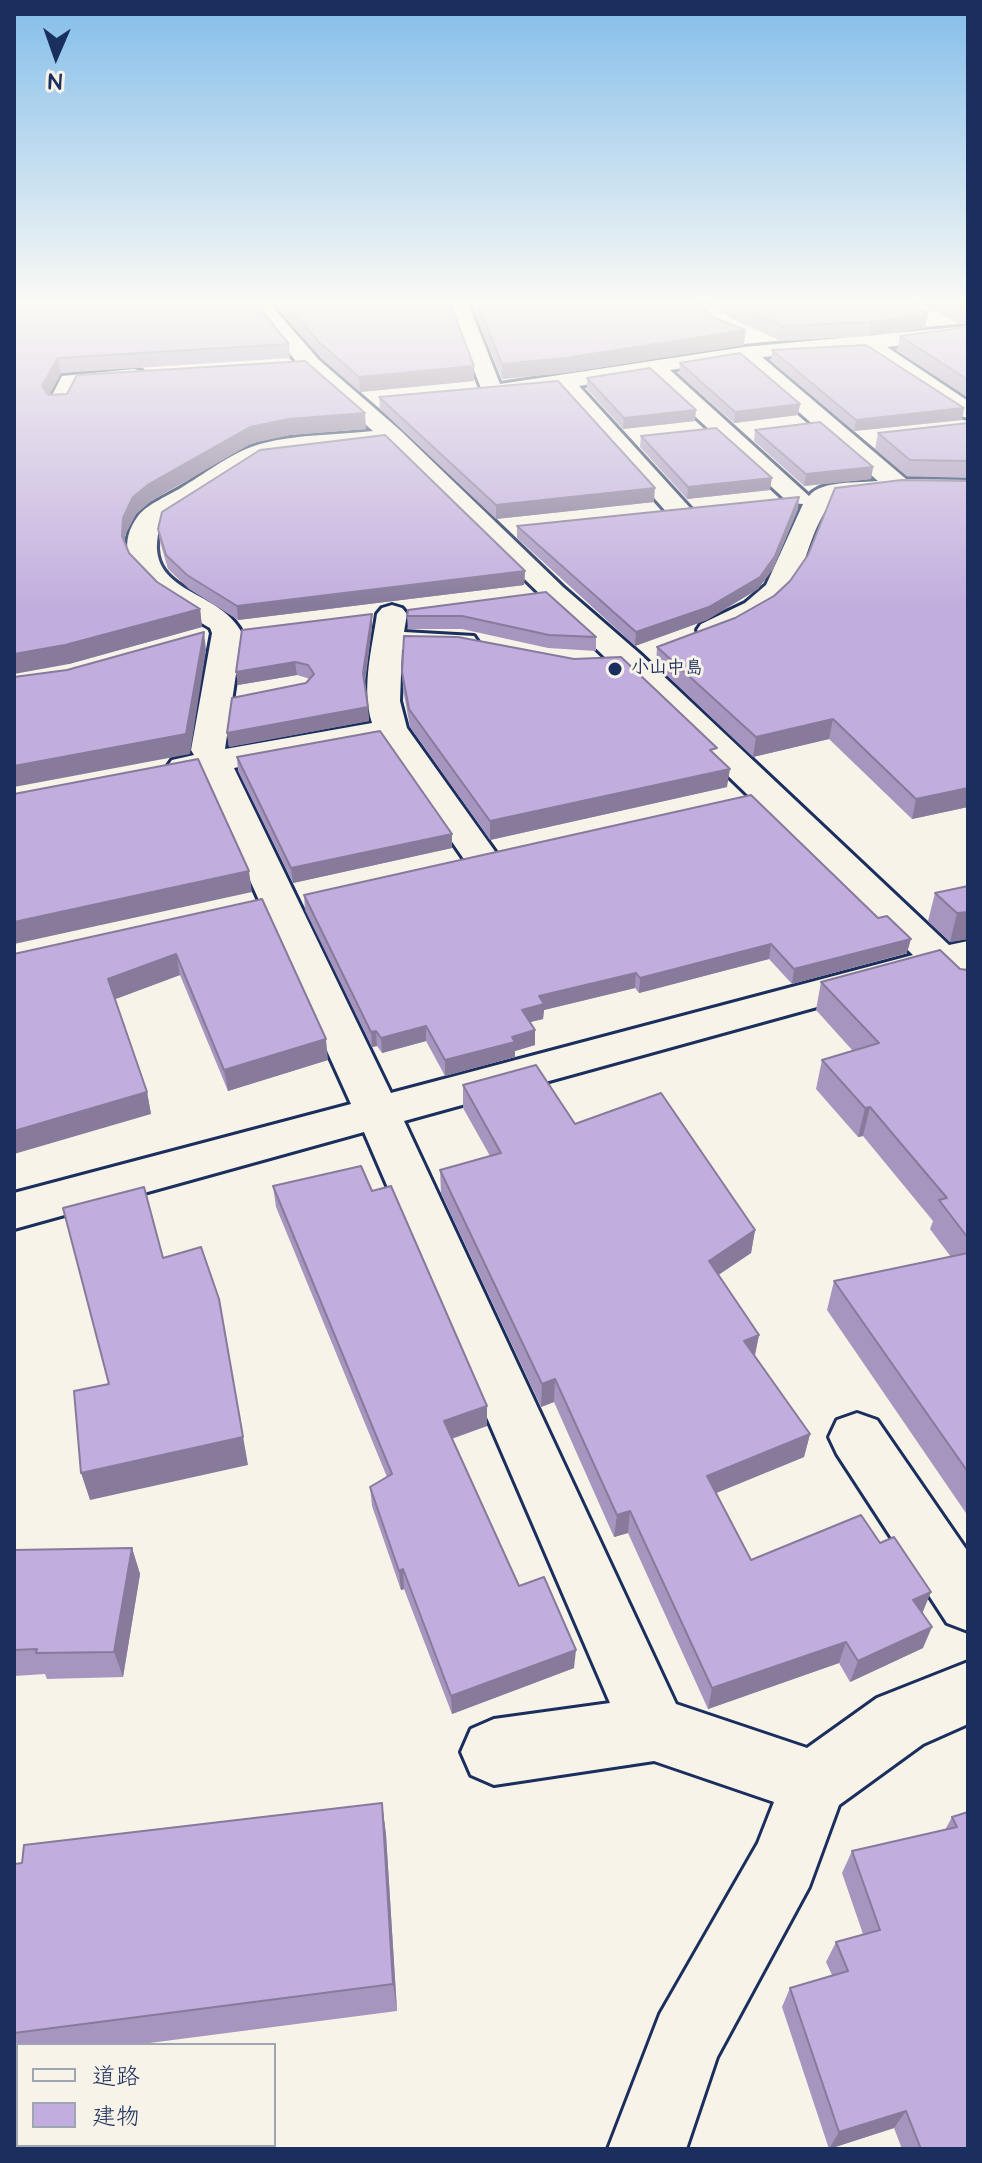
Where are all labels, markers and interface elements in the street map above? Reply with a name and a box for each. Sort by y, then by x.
north arrow [16,16,96,96]
text: N [48,65,63,96]
place label: 小山中島 [631,658,703,680]
marker: 小山中島 [606,660,624,678]
legend [16,2043,276,2147]
text: 道路 [92,2060,140,2094]
text: 建物 [92,2100,140,2134]

